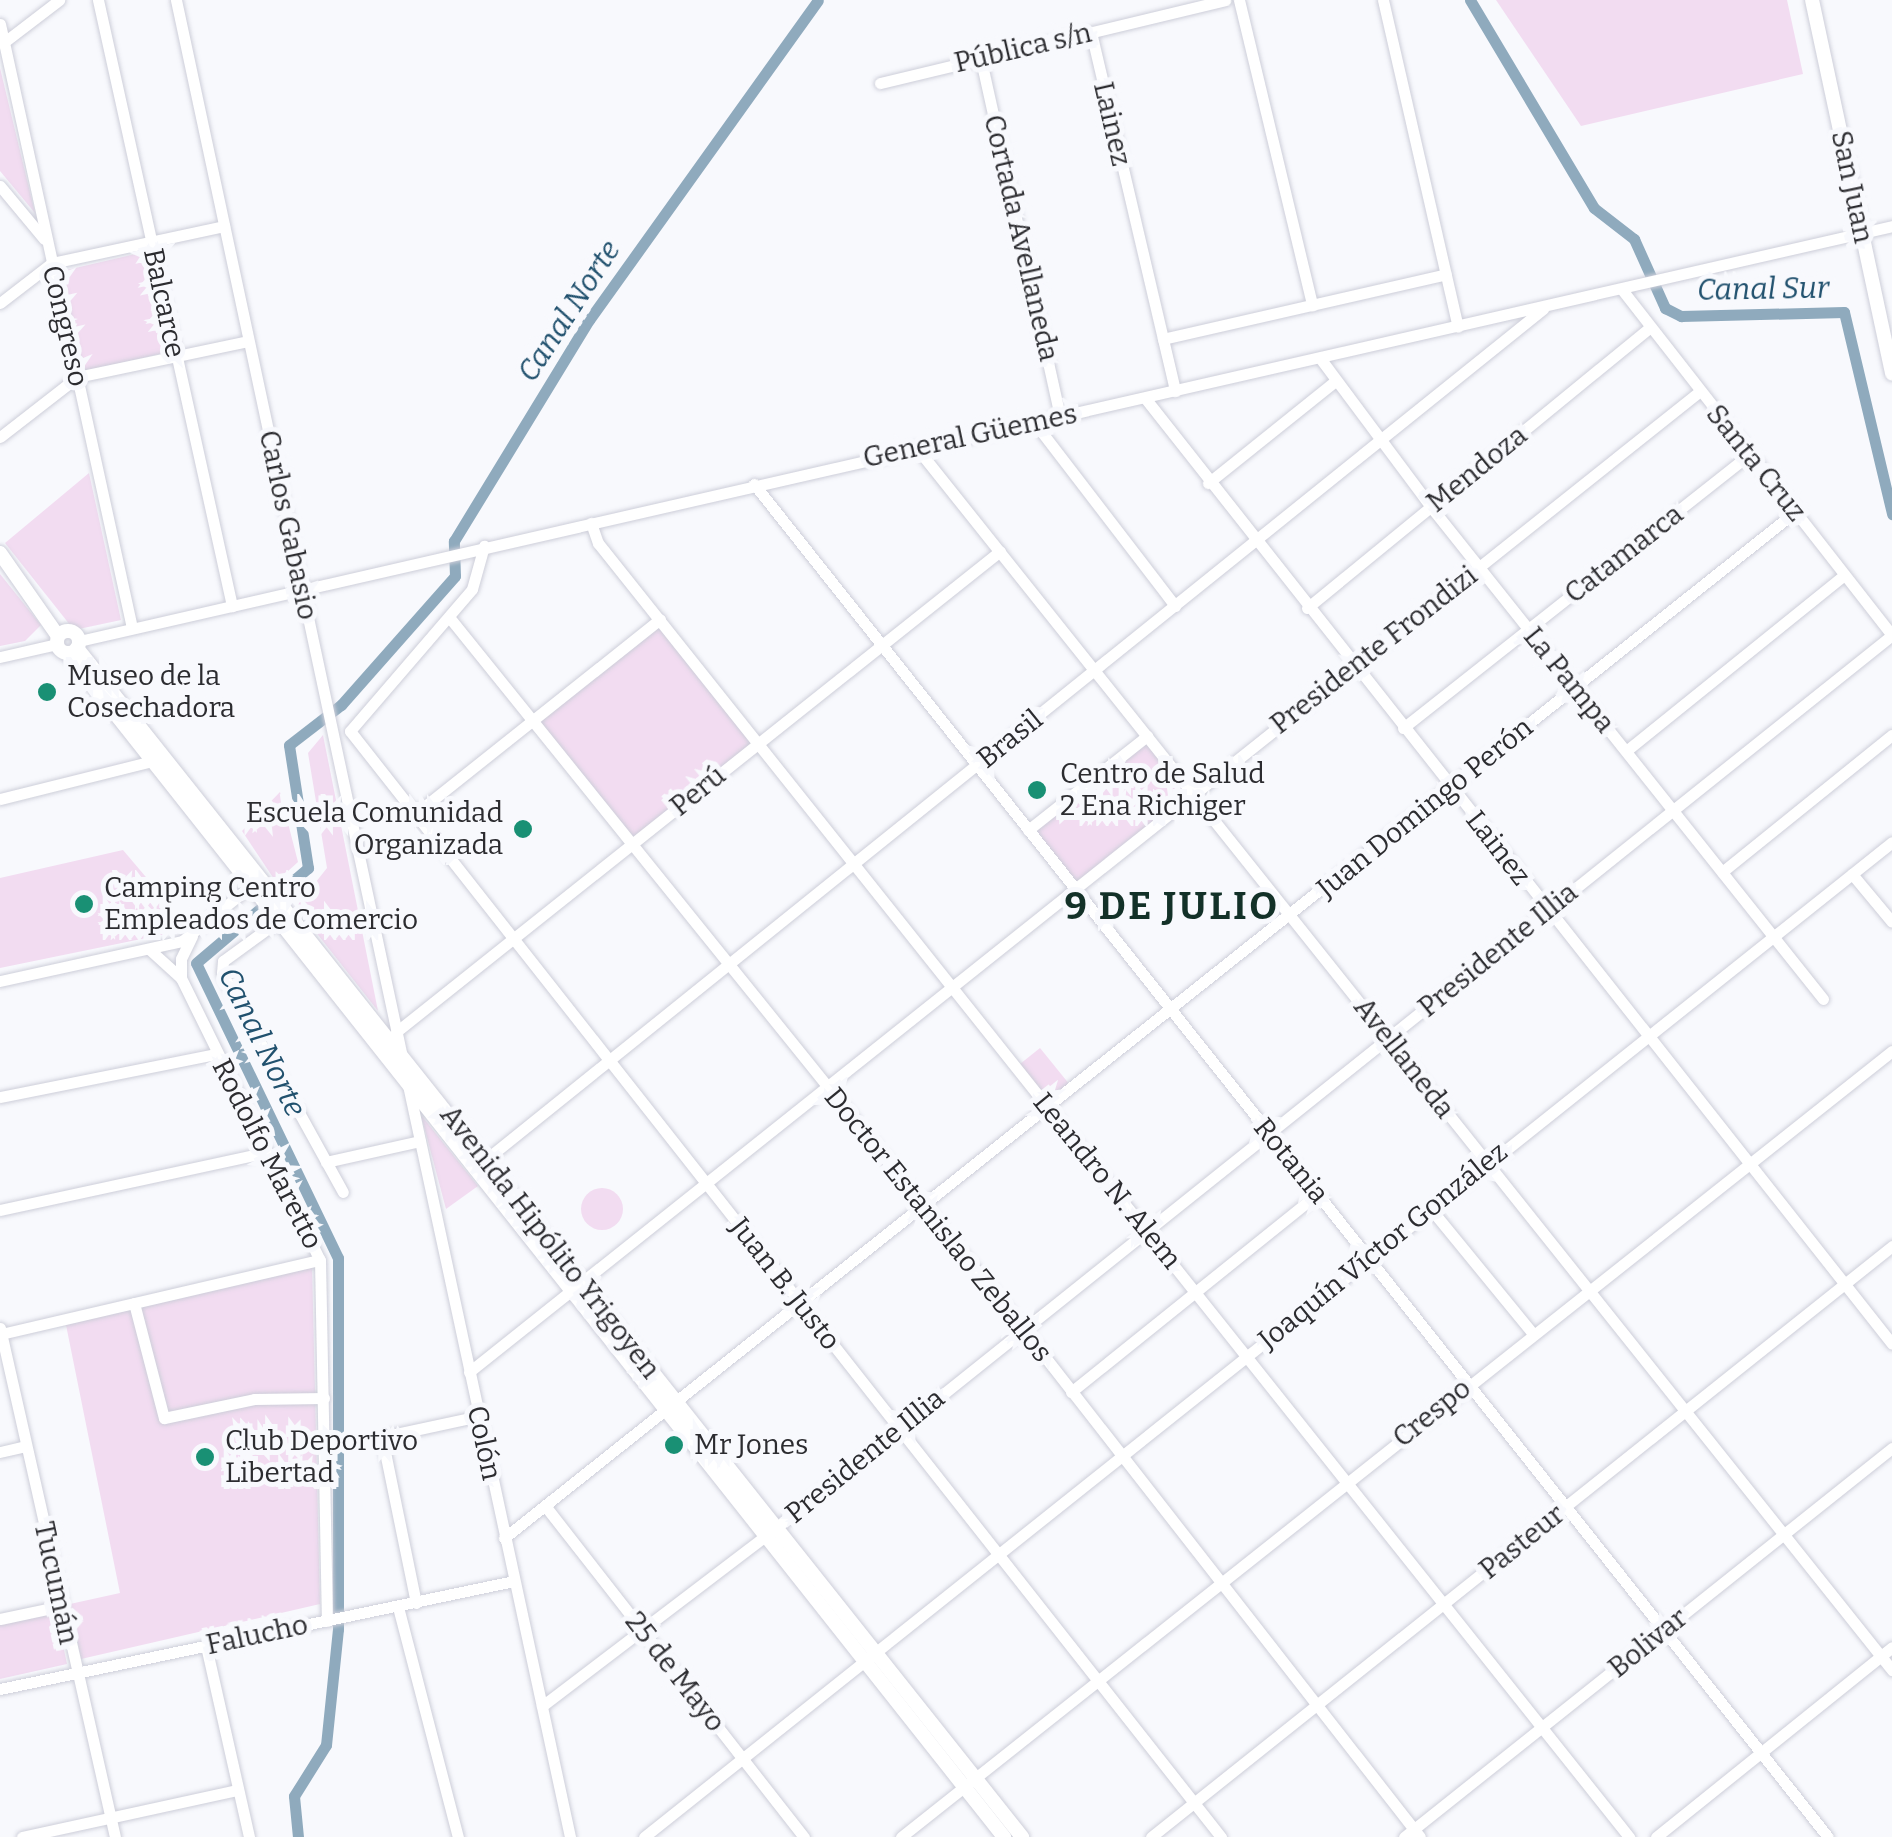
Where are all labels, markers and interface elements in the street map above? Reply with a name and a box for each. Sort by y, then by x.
street label: Pública s/n [951,16,1095,80]
street label: Lainez [1086,79,1138,169]
street label: Cortada Avellaneda [976,112,1066,364]
street label: San Juan [1824,128,1880,246]
water label: Canal Norte [510,234,628,388]
street label: Balcarce [136,245,192,361]
street label: Congreso [35,262,95,390]
water label: Canal Sur [1697,270,1829,308]
street label: General Güemes [860,397,1080,475]
street label: Santa Cruz [1699,398,1813,528]
street label: Mendoza [1420,418,1534,520]
street label: Carlos Gabasio [252,427,324,623]
street label: Catamarca [1558,497,1690,611]
street label: Presidente Frondizi [1264,559,1484,741]
street label: La Pampa [1516,620,1622,740]
place label: Museo de la Cosechadora [67,659,235,725]
marker: Museo de la Cosechadora [36,681,58,703]
street label: Brasil [971,703,1049,775]
street label: Juan Domingo Perón [1310,711,1540,905]
place label: Centro de Salud 2 Ena Richiger [1060,757,1265,823]
street label: Perú [664,759,732,823]
marker: Centro de Salud 2 Ena Richiger [1024,777,1050,803]
place label: Escuela Comunidad Organizada [246,796,503,862]
street label: Lainez [1459,804,1537,892]
marker: Escuela Comunidad Organizada [512,818,534,840]
place label: Camping Centro Empleados de Comercio [104,871,418,937]
street label: Presidente Illia [1412,876,1584,1024]
district label: 9 DE JULIO [1064,884,1280,930]
marker: Camping Centro Empleados de Comercio [73,893,95,915]
water label: Canal Norte [210,962,314,1122]
street label: Avellaneda [1347,991,1461,1125]
street label: Rodolfo Maretto [205,1053,329,1255]
street label: Doctor Estanislao Zeballos [817,1081,1059,1369]
street label: Leandro N. Alem [1026,1086,1188,1276]
street label: Avenida Hipólito Yrigoyen [433,1099,667,1385]
street label: Rotania [1246,1112,1336,1210]
street label: Joaquín Víctor González [1252,1135,1514,1357]
street label: Juan B. Justo [723,1211,847,1357]
street label: Crespo [1386,1371,1478,1455]
street label: Presidente Illia [779,1382,951,1530]
street label: Colón [460,1403,508,1483]
place label: Club Deportivo Libertad [225,1424,418,1490]
place label: Mr Jones [694,1428,808,1462]
marker: Mr Jones [663,1434,685,1456]
marker: Club Deportivo Libertad [194,1446,216,1468]
street label: Pasteur [1473,1498,1571,1586]
street label: Tucumán [27,1519,85,1647]
street label: Bolivar [1602,1601,1694,1685]
street label: 25 de Mayo [618,1605,732,1739]
street label: Falucho [203,1608,311,1662]

